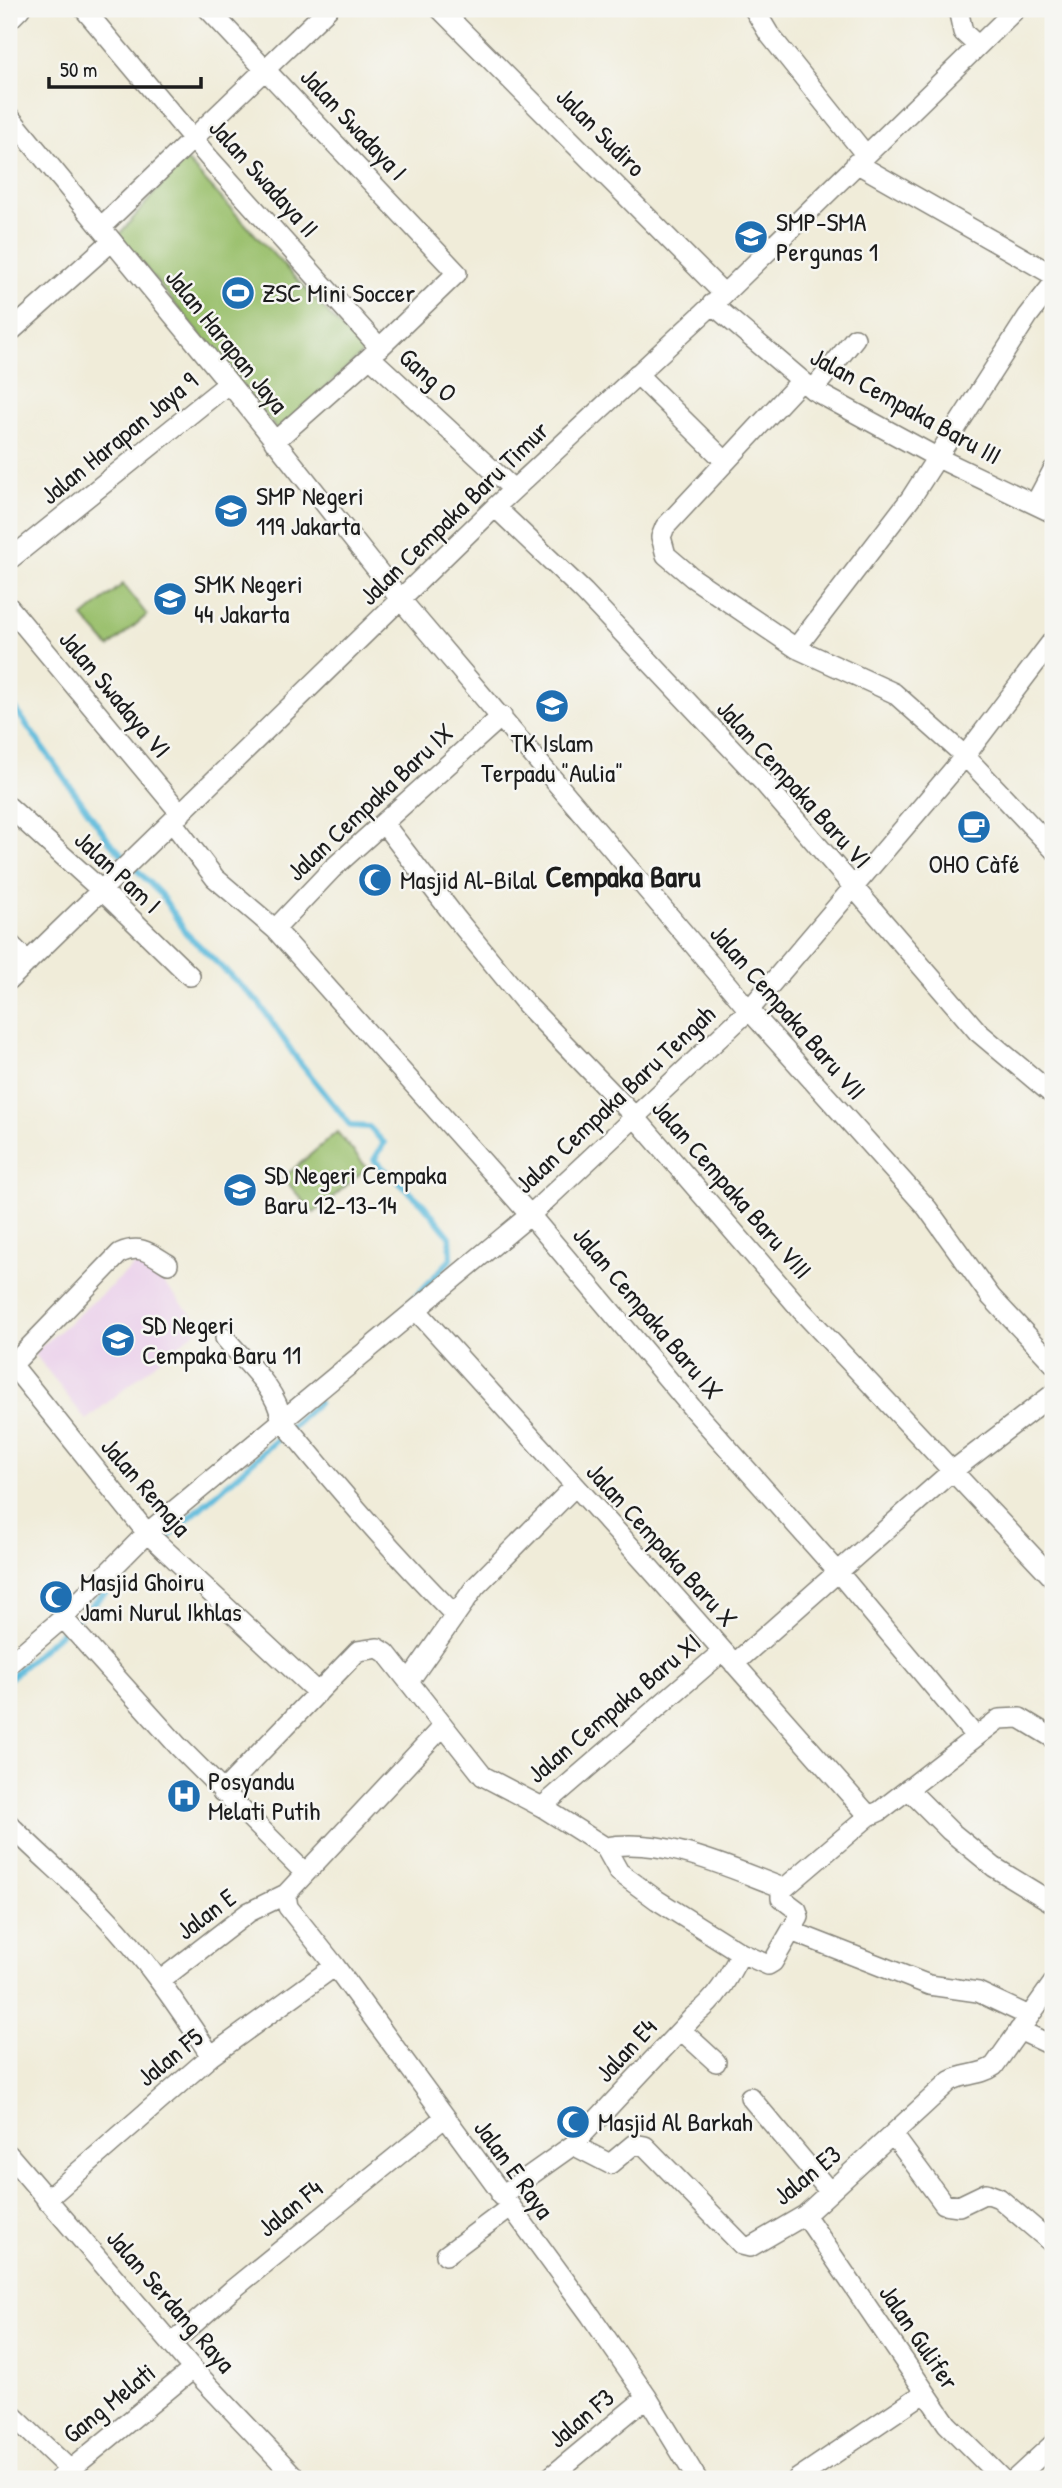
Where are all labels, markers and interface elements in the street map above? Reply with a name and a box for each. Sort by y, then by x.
scale bar [49,46,201,90]
text: 50 m [60,55,97,84]
street label: Jalan Swadaya I [293,60,416,188]
street label: Jalan Sudiro [549,79,654,184]
street label: Jalan Swadaya II [202,111,327,245]
place label: SMP-SMA Pergunas 1 [776,204,878,269]
school or university icon: SMP-SMA Pergunas 1 [732,218,770,256]
street label: Jalan Harapan Jaya [158,261,297,421]
sports icon: ZSC Mini Soccer [219,274,257,312]
place label: ZSC Mini Soccer [262,275,415,310]
street label: Gang O [392,339,465,410]
street label: Jalan Cempaka Baru III [804,339,1008,473]
street label: Jalan Harapan Jaya 9 [33,363,205,512]
street label: Jalan Cempaka Baru Timur [351,413,556,612]
place label: SMP Negeri 119 Jakarta [256,478,364,543]
school or university icon: SMP Negeri 119 Jakarta [212,492,250,530]
place label: SMK Negeri 44 Jakarta [194,566,303,631]
school or university icon: SMK Negeri 44 Jakarta [151,580,189,618]
street label: Jalan Swadaya VI [52,622,179,765]
school or university icon: TK Islam Terpadu "Aulia" [533,687,571,725]
street label: Jalan Cempaka Baru VI [709,692,880,876]
street label: Jalan Cempaka Baru IX [278,715,461,888]
place label: TK Islam Terpadu "Aulia" [481,725,623,790]
cafe icon: OHO Càfé [955,808,993,846]
street label: Jalan Pam I [67,822,169,921]
place label: OHO Càfé [928,846,1020,881]
district label: Cempaka Baru [545,856,701,897]
mosque icon: Masjid Al-Bilal [356,861,394,899]
place label: Masjid Al-Bilal [400,862,537,897]
street label: Jalan Cempaka Baru VII [702,916,874,1107]
street label: Jalan Cempaka Baru Tengah [507,996,722,1201]
street label: Jalan Cempaka Baru VIII [644,1091,820,1286]
place label: SD Negeri Cempaka Baru 12-13-14 [264,1157,447,1222]
school or university icon: SD Negeri Cempaka Baru 12-13-14 [221,1171,259,1209]
street label: Jalan Cempaka Baru IX [565,1218,731,1407]
place label: SD Negeri Cempaka Baru 11 [142,1307,301,1372]
school or university icon: SD Negeri Cempaka Baru 11 [99,1321,137,1359]
street label: Jalan Remaja [93,1430,199,1544]
street label: Jalan Cempaka Baru X [579,1455,746,1635]
place label: Masjid Ghoiru Jami Nurul Ikhlas [80,1564,242,1629]
mosque icon: Masjid Ghoiru Jami Nurul Ikhlas [37,1578,75,1616]
street label: Jalan Cempaka Baru XI [519,1625,708,1791]
place label: Posyandu Melati Putih [208,1763,320,1828]
hospital icon: Posyandu Melati Putih [165,1777,203,1815]
street label: Jalan E [169,1879,243,1947]
street label: Jalan E4 [587,2010,664,2089]
street label: Jalan F5 [129,2019,210,2094]
mosque icon: Masjid Al Barkah [554,2103,592,2141]
place label: Masjid Al Barkah [598,2104,753,2139]
street label: Jalan E Raya [466,2112,562,2226]
street label: Jalan E3 [765,2137,848,2213]
street label: Jalan F4 [250,2171,330,2245]
street label: Jalan Serdang Raya [99,2221,244,2380]
street label: Jalan Gulifer [871,2277,967,2396]
street label: Gang Melati [55,2355,162,2451]
street label: Jalan F3 [540,2380,621,2455]

